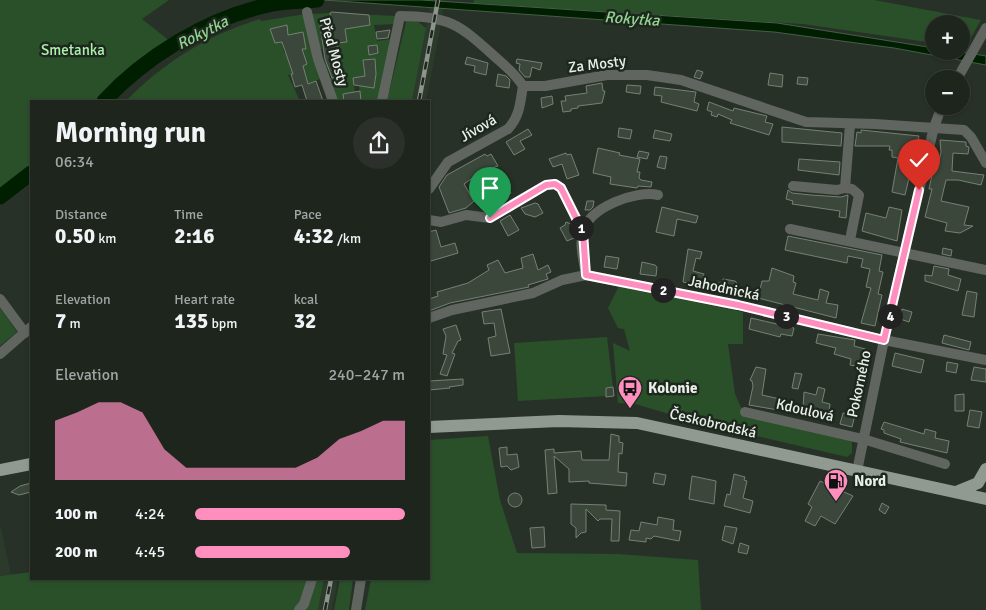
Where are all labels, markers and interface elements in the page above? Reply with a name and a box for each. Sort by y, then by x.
water label: Rokytka [604,7,661,31]
water label: Rokytka [173,11,232,54]
street label: Před Mosty [316,15,352,89]
map controls [925,15,970,115]
button: + [925,15,970,60]
park label: Smetanka [41,41,105,59]
street label: Za Mosty [567,52,627,76]
button: − [925,70,970,115]
street label: Jívová [456,110,500,146]
text: Morning run [55,116,206,150]
button: share [353,117,405,169]
pin [898,139,940,190]
icon: check [905,146,933,174]
text: 06:34 [55,152,94,172]
pin [469,167,511,218]
icon: arrive [476,174,504,202]
text: Distance [55,206,107,223]
text: Time [174,206,203,223]
text: Pace [294,206,322,223]
pin: 1 [568,216,594,240]
text: 1 [578,220,585,237]
text: 0.50 [55,223,95,249]
text: 2:16 [174,223,215,249]
text: 4:32 [294,223,334,249]
text: km [95,230,116,247]
text: /km [334,230,361,247]
street label: Jahodnická [687,272,761,304]
pin: 2 [650,278,676,302]
text: 2 [660,282,667,299]
text: Elevation [55,291,111,308]
text: Heart rate [174,291,235,308]
text: kcal [294,291,318,308]
pin: 3 [774,304,798,328]
pin: 4 [878,304,902,328]
text: 7 [55,308,66,334]
text: 135 [174,308,208,334]
text: 32 [294,308,316,334]
text: 3 [783,308,790,325]
text: 4 [887,308,894,325]
text: m [66,315,81,332]
text: bpm [208,315,237,332]
street label: Pokorného [843,349,875,419]
text: Elevation [55,365,119,385]
text: 240–247 m [328,365,405,385]
bus stop icon: Kolonie [617,375,643,409]
place label: Kolonie [648,379,697,397]
street label: Kdoulová [774,395,836,425]
street label: Českobrodská [668,403,758,442]
fuel station icon: Nord [823,468,849,502]
place label: Nord [854,472,886,490]
text: 100 m [55,504,97,524]
text: 4:24 [135,504,165,524]
text: 200 m [55,542,97,562]
text: 4:45 [135,542,165,562]

